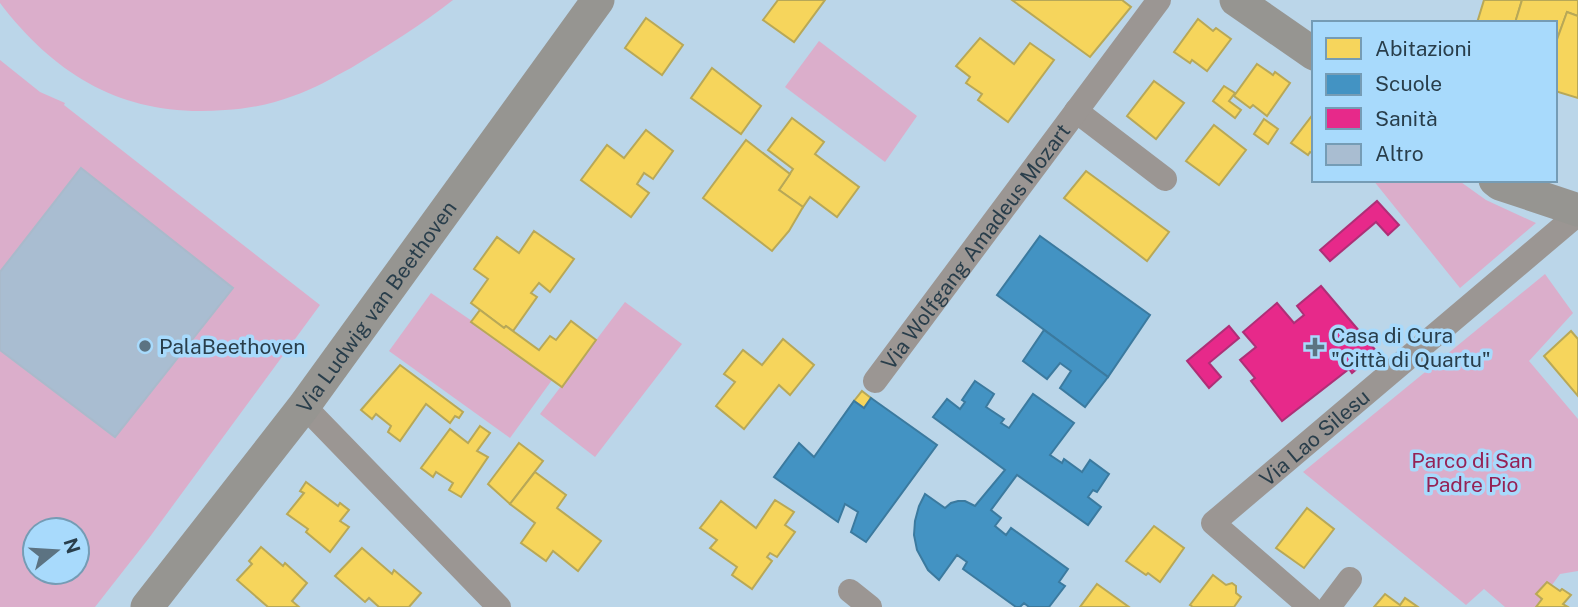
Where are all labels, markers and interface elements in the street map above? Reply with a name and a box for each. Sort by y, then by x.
legend [1312,21,1557,182]
text: Abitazioni [1375,36,1472,61]
text: Scuole [1375,71,1442,96]
text: Sanità [1375,106,1438,131]
street label: Via Wolfgang Amadeus Mozart [876,119,1075,374]
text: Altro [1375,141,1424,166]
street label: Via Ludwig van Beethoven [291,196,461,417]
place label: Casa di Cura "Città di Quartu" [1331,323,1491,372]
place label: PalaBeethoven [159,334,305,359]
marker: Casa di Cura "Città di Quartu" [1305,337,1325,357]
marker: PalaBeethoven [137,338,153,354]
street label: Via Lao Silesu [1254,384,1374,491]
park label: Parco di San Padre Pio [1411,448,1533,497]
north arrow [21,516,91,586]
text: N [59,535,85,556]

